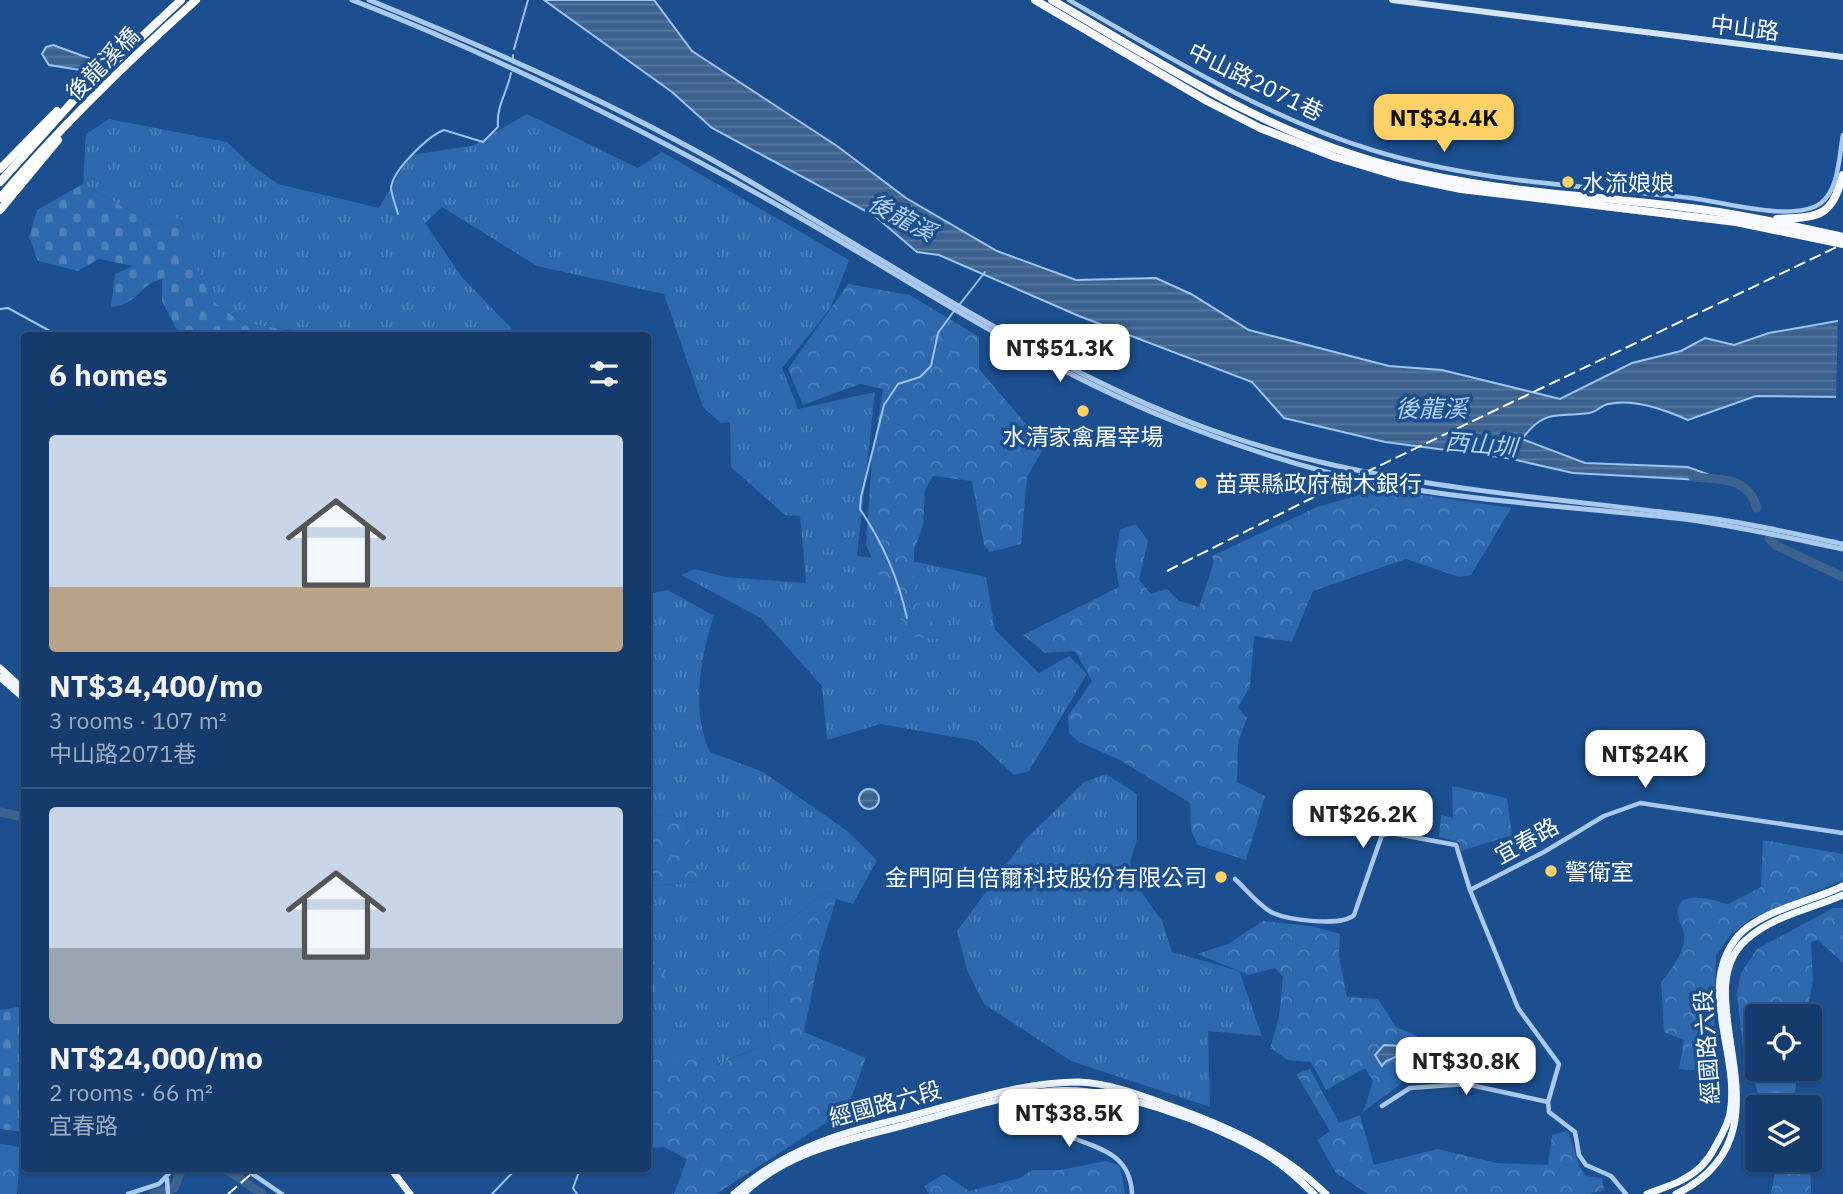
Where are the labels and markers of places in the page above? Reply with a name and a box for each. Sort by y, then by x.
pin: NT$34.4K [1372,94,1516,154]
place label: 水流娘娘 [1582,167,1674,197]
marker: 水流娘娘 [1560,174,1576,190]
pin: NT$51.3K [988,324,1132,384]
marker: 水清家禽屠宰場 [1075,403,1091,419]
place label: 水清家禽屠宰場 [1003,421,1164,451]
place label: 苗栗縣政府樹木銀行 [1215,468,1422,498]
marker: 苗栗縣政府樹木銀行 [1193,475,1209,491]
pin: NT$24K [1588,730,1702,790]
pin: NT$26.2K [1291,790,1435,850]
place label: 警衛室 [1565,856,1634,886]
place label: 金門阿自倍爾科技股份有限公司 [885,862,1207,892]
marker: 警衛室 [1543,863,1559,879]
marker: 金門阿自倍爾科技股份有限公司 [1213,869,1229,885]
pin: NT$30.8K [1394,1038,1538,1097]
pin: NT$38.5K [997,1090,1141,1149]

